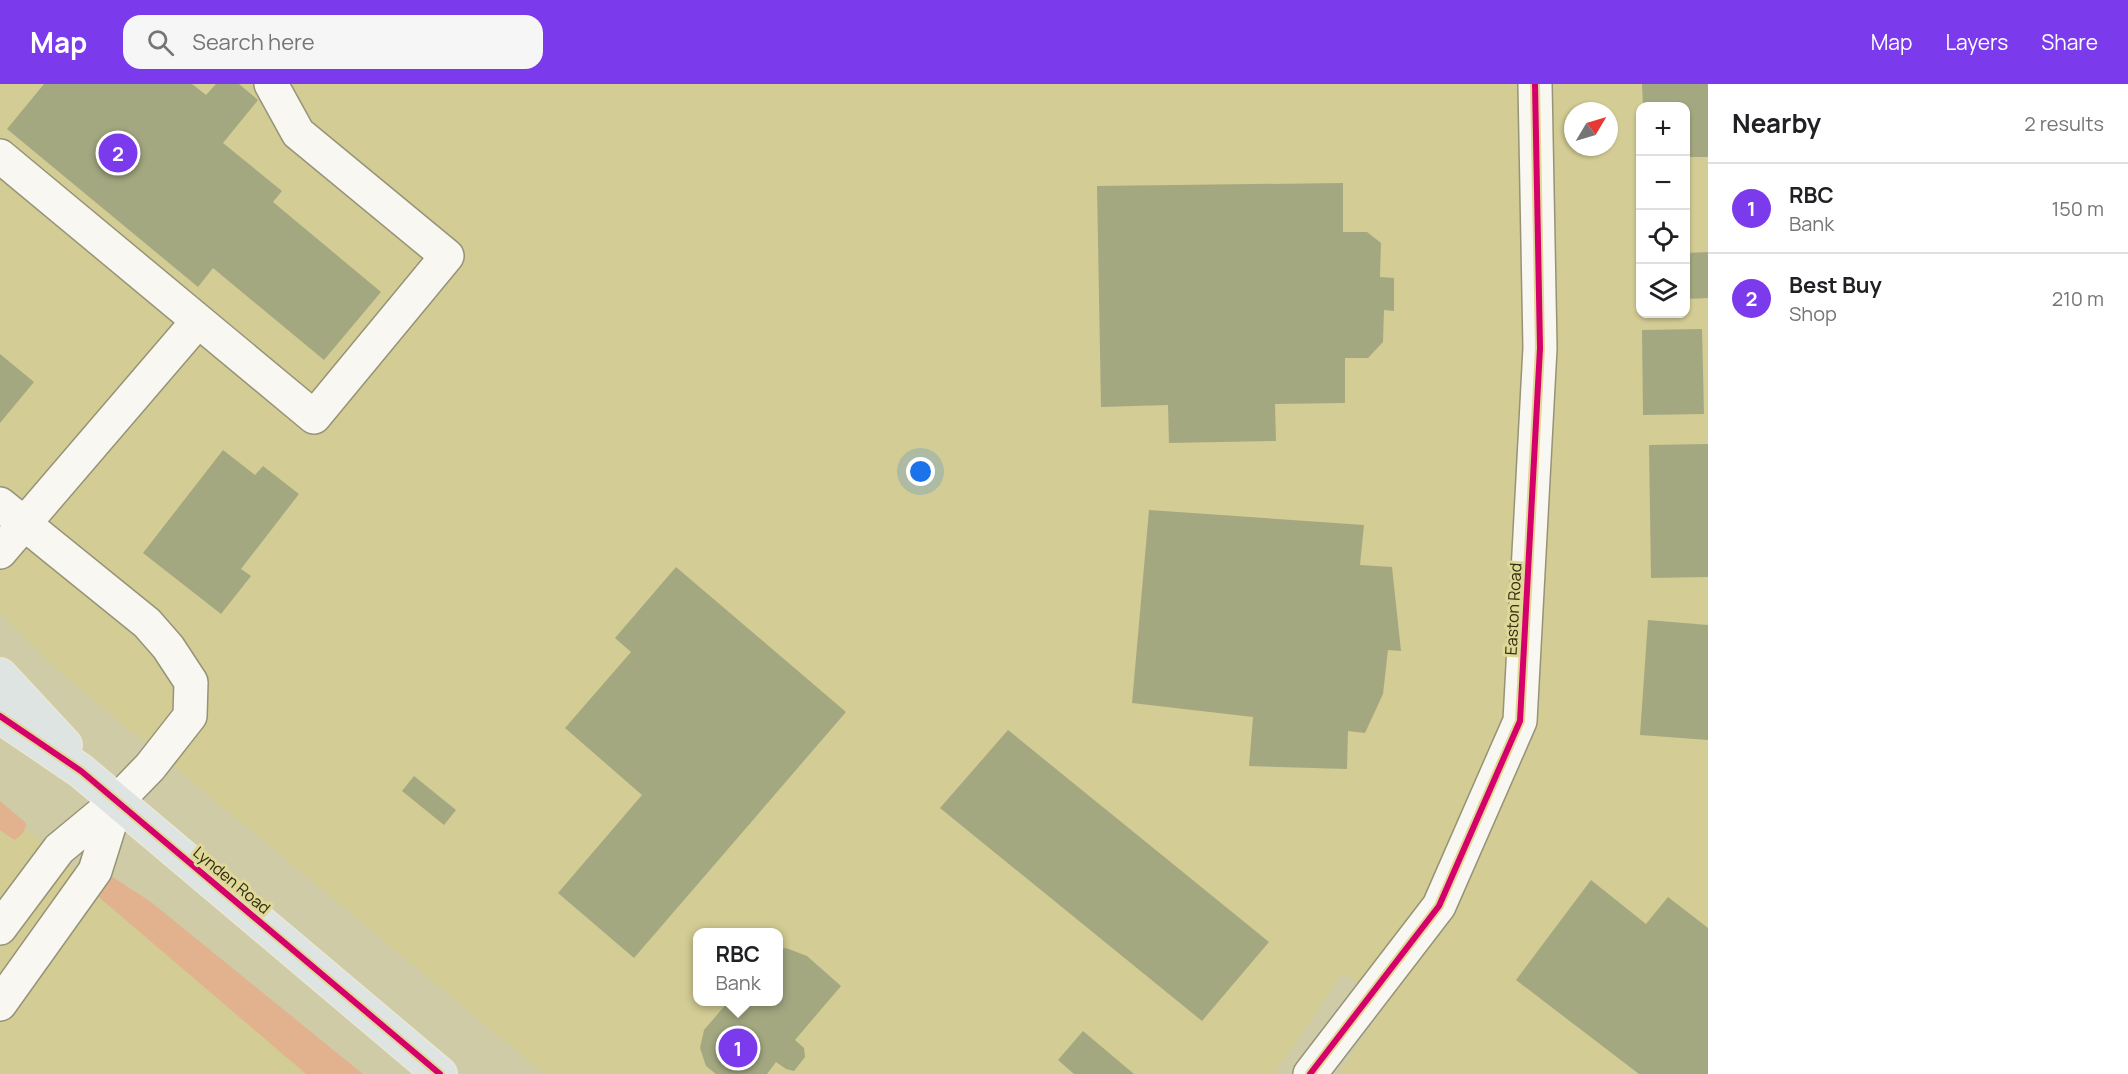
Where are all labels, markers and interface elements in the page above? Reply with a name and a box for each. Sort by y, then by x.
search box [123,15,543,69]
text: Map [30,23,87,61]
icon: search [144,26,177,59]
text: Search here [192,27,315,57]
text: Map [1871,28,1912,56]
text: Layers [1945,28,2008,56]
text: Share [2041,28,2098,56]
north arrow [1564,102,1618,156]
map controls [1636,102,1690,318]
button: + [1636,102,1690,156]
text: Nearby [1732,105,1821,141]
text: 2 results [2024,110,2104,137]
pin: 2 [98,130,138,176]
button: − [1636,156,1690,210]
text: RBC [1789,180,1834,210]
text: 1 [1747,195,1756,222]
text: 150 m [2051,195,2104,222]
button: locate [1636,210,1690,264]
text: Bank [1789,210,1834,237]
button: layers [1636,264,1690,318]
text: Best Buy [1789,270,1882,300]
text: 2 [1746,285,1757,312]
text: 210 m [2052,285,2104,312]
text: Shop [1789,300,1837,327]
your location [906,457,935,486]
street label: Easton Road [1500,562,1526,656]
street label: Lynden Road [189,841,275,919]
popup [693,928,783,1006]
text: RBC [715,939,760,969]
text: Bank [715,969,761,996]
pin: 1 [718,1026,758,1070]

